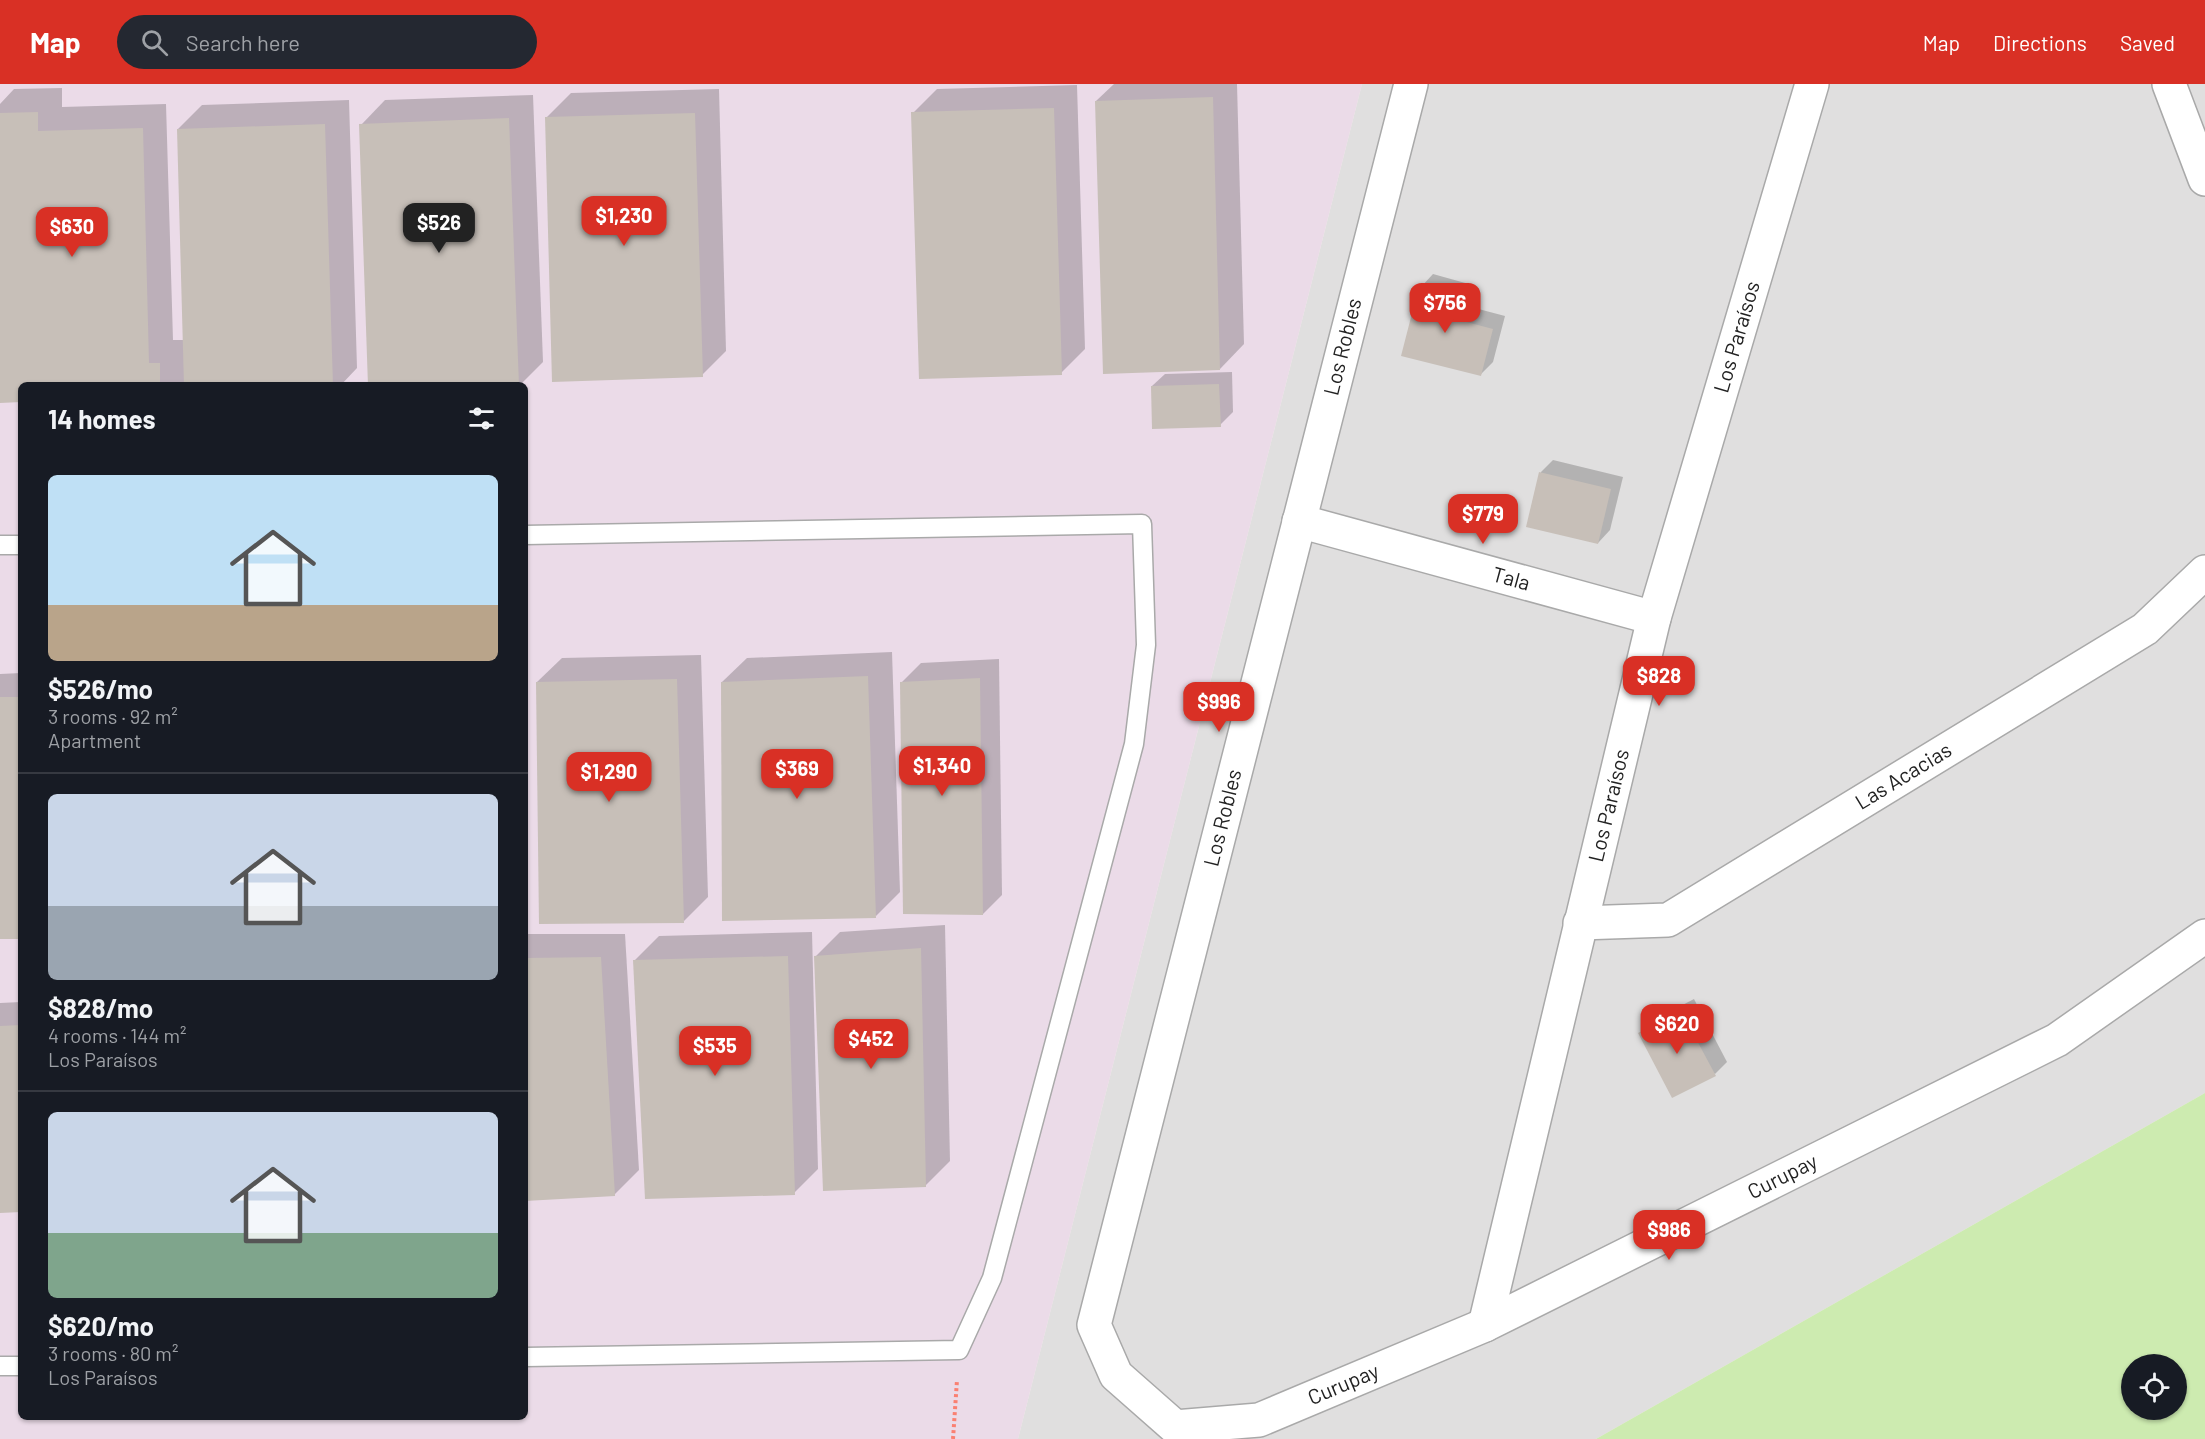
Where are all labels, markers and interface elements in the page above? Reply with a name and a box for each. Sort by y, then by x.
search box [117,15,537,69]
text: Map [30,25,81,59]
icon: search [138,26,171,59]
text: Search here [186,29,300,55]
text: Map [1923,30,1960,55]
text: Directions [1993,30,2087,55]
text: Saved [2120,30,2175,55]
pin: $1,230 [575,196,673,247]
pin: $526 [403,203,475,254]
text: $1,230 [596,203,652,227]
pin: $630 [36,207,108,258]
text: $526 [417,210,461,234]
text: $630 [50,214,94,238]
street label: Los Paraísos [1707,278,1764,395]
pin: $756 [1409,283,1481,334]
text: $756 [1424,290,1466,314]
street label: Los Robles [1317,295,1366,398]
icon: filters [465,402,498,435]
text: 14 homes [48,403,155,434]
pin: $779 [1447,494,1519,545]
text: $779 [1462,501,1504,525]
icon: home [219,514,327,622]
street label: Tala [1490,560,1533,595]
pin: $828 [1623,656,1695,707]
text: $828 [1637,663,1681,687]
text: $526/mo [48,673,153,704]
pin: $996 [1183,682,1255,733]
text: $996 [1197,689,1241,713]
text: 3 rooms · 92 m² [48,704,178,728]
text: Apartment [48,728,141,752]
street label: Las Acacias [1850,736,1956,814]
pin: $1,340 [893,746,991,797]
street label: Los Paraísos [1582,746,1633,864]
pin: $369 [761,749,833,800]
pin: $1,290 [560,752,658,803]
text: $1,340 [913,753,971,777]
text: $369 [775,756,819,780]
text: $1,290 [580,759,638,783]
street label: Los Robles [1197,766,1246,869]
icon: home [219,833,327,941]
text: $828/mo [48,992,153,1023]
pin: $620 [1641,1004,1713,1055]
text: $620 [1655,1011,1699,1035]
pin: $452 [835,1019,907,1070]
text: 4 rooms · 144 m² [48,1023,186,1047]
pin: $535 [679,1026,751,1077]
text: $452 [848,1026,894,1050]
text: $535 [693,1033,737,1057]
text: Los Paraísos [48,1047,158,1071]
street label: Curupay [1743,1147,1821,1203]
icon: home [219,1151,327,1259]
pin: $986 [1633,1210,1705,1261]
text: $986 [1647,1217,1691,1241]
text: $620/mo [48,1310,154,1341]
text: 3 rooms · 80 m² [48,1341,178,1365]
map controls [2121,1354,2187,1420]
button: locate [2121,1354,2187,1420]
street label: Curupay [1304,1357,1382,1409]
text: Los Paraísos [48,1365,158,1389]

